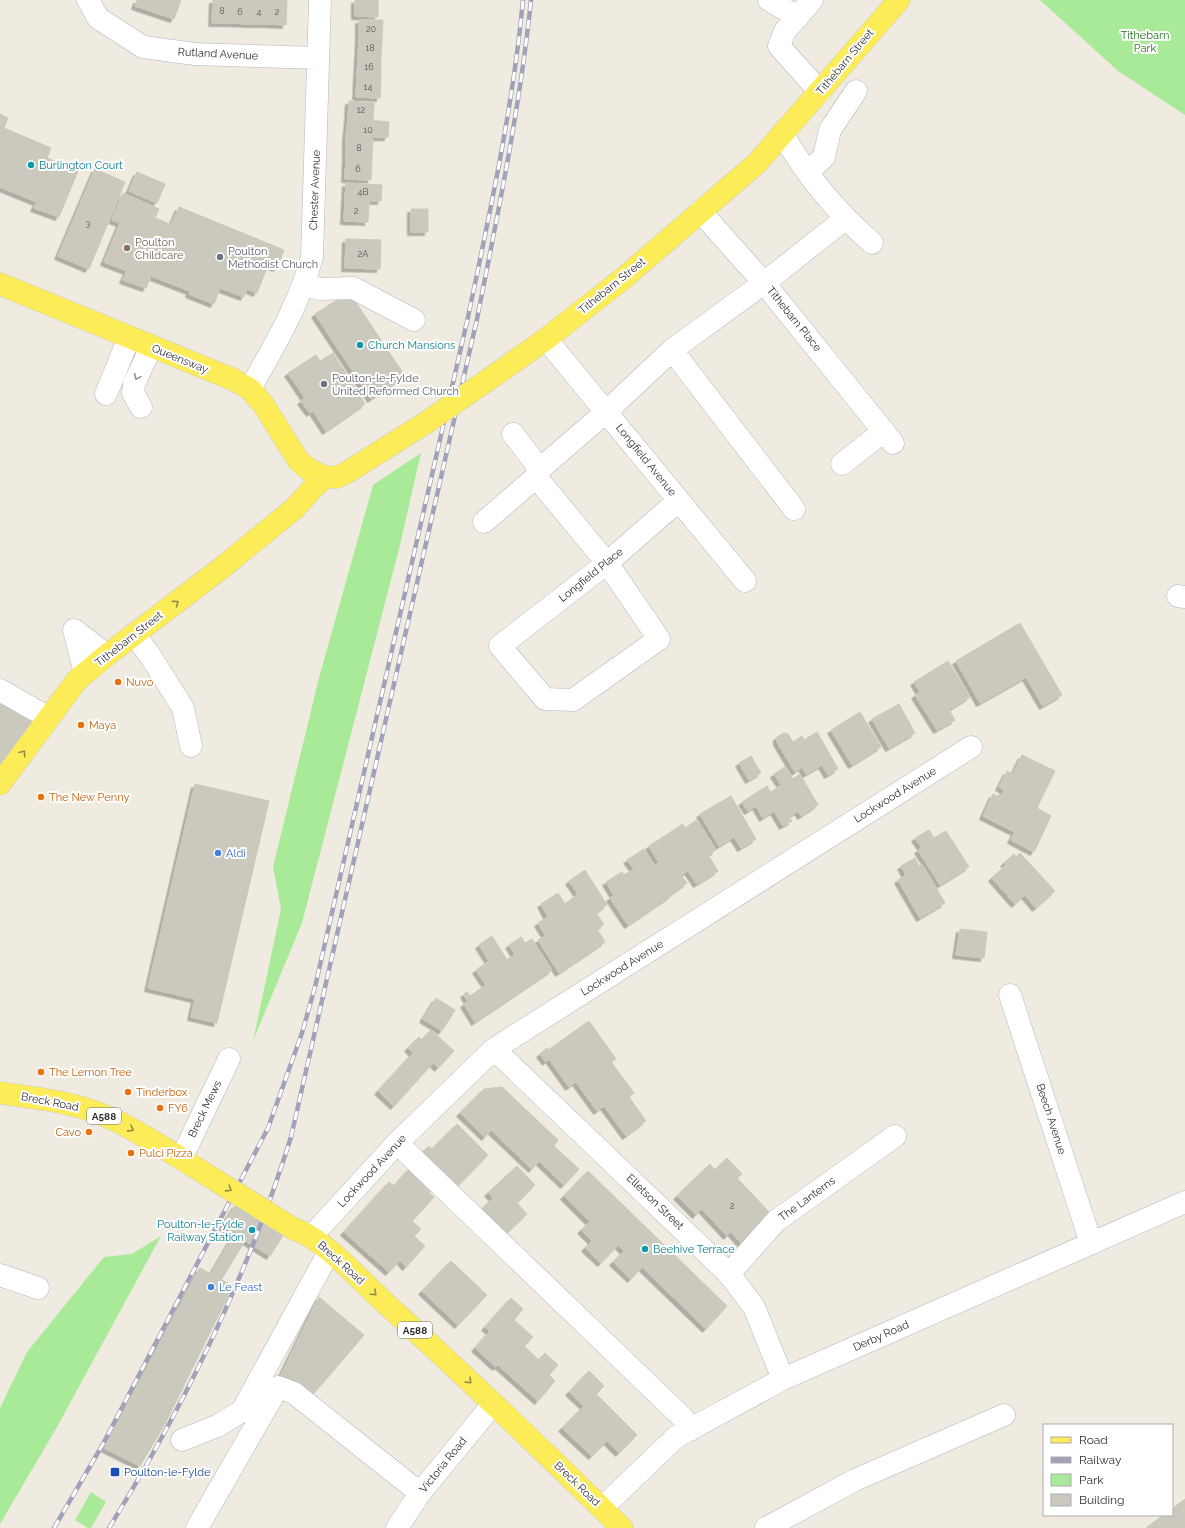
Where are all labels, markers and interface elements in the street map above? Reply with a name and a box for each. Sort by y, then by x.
house number: 8 [219,6,225,16]
house number: 6 [237,7,243,17]
house number: 4 [257,7,262,17]
house number: 2 [275,7,280,17]
house number: 20 [366,24,377,34]
street label: Tithebarn Street [814,26,877,98]
park label: Tithebarn Park [1121,29,1169,55]
house number: 18 [365,43,375,53]
street label: Rutland Avenue [177,45,259,63]
house number: 16 [364,62,374,72]
house number: 14 [364,82,372,92]
house number: 12 [357,105,366,115]
house number: 10 [363,125,373,135]
house number: 8 [356,143,362,153]
street label: Chester Avenue [307,149,323,230]
place label: Burlington Court [39,159,123,172]
marker: Burlington Court [26,160,36,170]
house number: 6 [355,164,361,174]
house number: 4B [358,187,368,197]
house number: 2 [354,206,359,216]
house number: 3 [86,218,91,228]
place label: Poulton Childcare [135,236,184,262]
marker: Poulton Childcare [122,243,132,253]
place label: Poulton Methodist Church [228,245,318,271]
house number: 2A [358,249,368,259]
marker: Poulton Methodist Church [215,252,225,262]
street label: Tithebarn Street [576,255,648,317]
street label: Tithebarn Place [764,284,824,355]
place label: Church Mansions [368,339,455,352]
marker: Church Mansions [355,340,365,350]
street label: Queensway [150,342,210,376]
place label: Poulton-le-Fylde United Reformed Church [332,372,459,398]
one-way arrow [134,373,142,380]
marker: Poulton-le-Fylde United Reformed Church [319,379,329,389]
street label: Longfield Avenue [613,421,679,499]
street label: Longfield Place [556,545,626,605]
one-way arrow [172,600,179,607]
street label: Tithebarn Street [93,608,166,669]
place label: Nuvo [126,676,154,689]
marker: Nuvo [113,677,123,687]
place label: Maya [89,719,116,732]
marker: Maya [76,720,86,730]
one-way arrow [18,750,25,757]
street label: Lockwood Avenue [852,764,939,826]
place label: The New Penny [49,791,129,804]
marker: The New Penny [36,792,46,802]
place label: Aldi [226,847,246,860]
marker: Aldi [213,848,223,858]
street label: Lockwood Avenue [579,937,666,999]
place label: The Lemon Tree [49,1066,133,1079]
marker: The Lemon Tree [36,1067,46,1077]
street label: Breck Mews [186,1078,224,1140]
street label: Beech Avenue [1033,1082,1069,1157]
place label: Tinderbox [136,1086,188,1099]
marker: Tinderbox [123,1087,133,1097]
street label: Breck Road [20,1090,80,1114]
place label: FY6 [168,1102,188,1115]
marker: FY6 [155,1103,165,1113]
road number: A588 [87,1108,121,1124]
one-way arrow [127,1125,134,1132]
place label: Cavo [55,1126,81,1139]
marker: Cavo [84,1127,94,1137]
street label: Lockwood Avenue [335,1132,409,1210]
place label: Pulci Pizza [139,1147,193,1160]
marker: Pulci Pizza [126,1148,136,1158]
street label: Elletson Street [624,1171,686,1233]
street label: The Lanterns [776,1174,838,1224]
one-way arrow [225,1184,232,1192]
house number: 2 [730,1201,735,1211]
place label: Poulton-le-Fylde Railway Station [157,1218,245,1244]
marker: Poulton-le-Fylde Railway Station [247,1225,257,1235]
street label: Breck Road [315,1239,367,1288]
place label: Beehive Terrace [653,1243,735,1256]
marker: Beehive Terrace [640,1244,650,1254]
place label: Le Feast [219,1281,262,1294]
marker: Le Feast [206,1282,216,1292]
one-way arrow [369,1288,377,1295]
street label: Derby Road [851,1318,911,1354]
road number: A588 [398,1322,432,1338]
one-way arrow [464,1376,472,1384]
legend [1043,1424,1173,1516]
text: Road [1079,1433,1108,1447]
street label: Victoria Road [417,1435,469,1495]
text: Railway [1079,1453,1122,1467]
street label: Breck Road [551,1459,603,1509]
marker: Poulton-le-Fylde [109,1466,121,1478]
place label: Poulton-le-Fylde [124,1466,211,1479]
text: Park [1079,1473,1104,1487]
text: Building [1079,1493,1125,1507]

